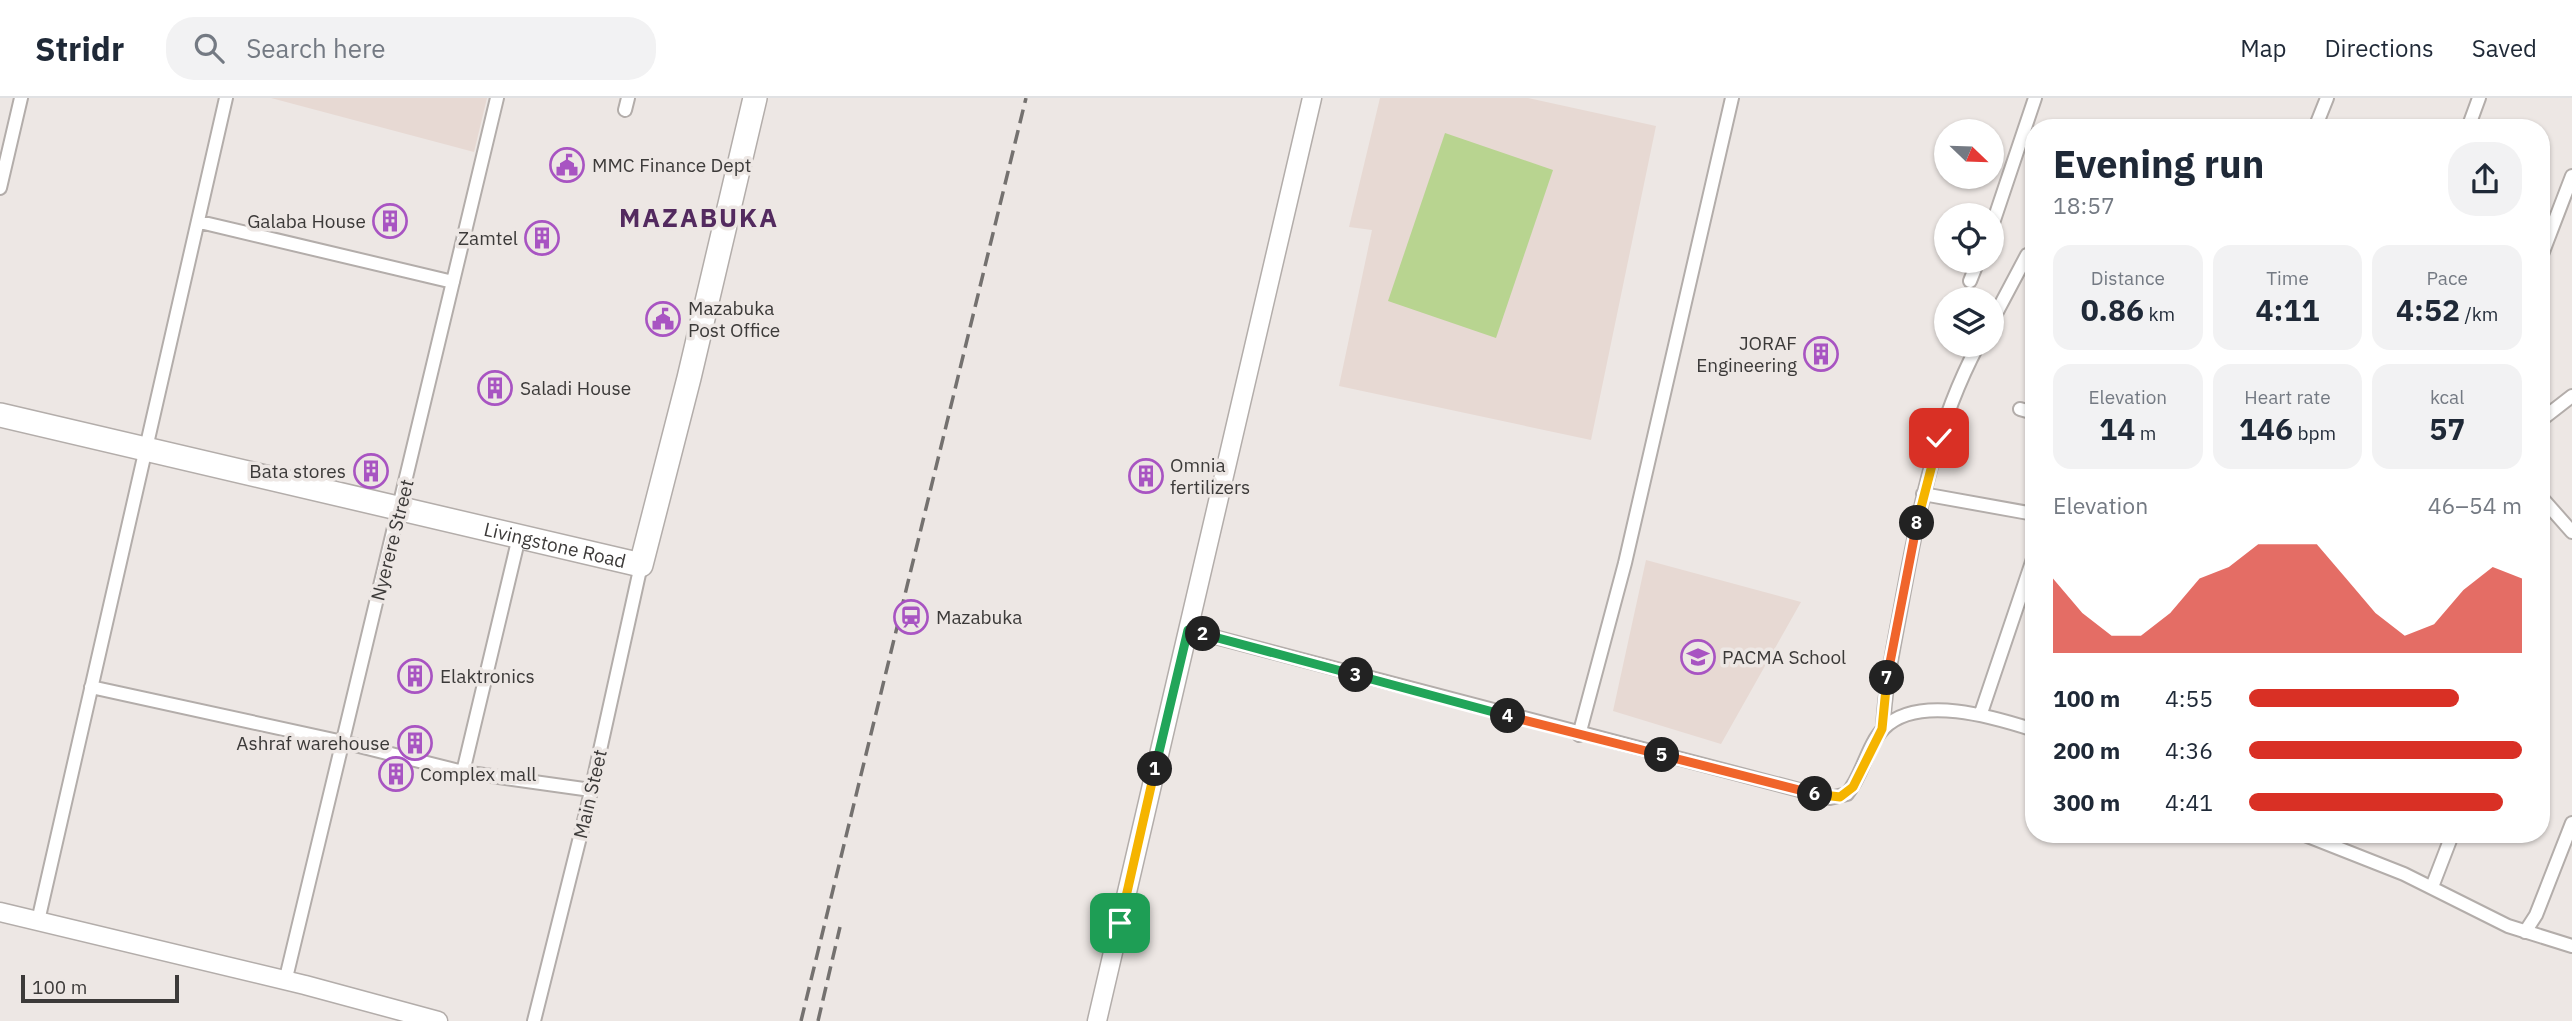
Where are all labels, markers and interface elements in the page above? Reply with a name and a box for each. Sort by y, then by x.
search box [166,17,656,80]
text: Stridr [35,27,124,70]
icon: search [190,29,228,67]
text: Search here [246,31,386,65]
text: Map [2240,32,2286,64]
text: Directions [2324,32,2434,64]
text: Saved [2472,32,2537,64]
north arrow [1934,119,2004,189]
map controls [1934,119,2004,357]
text: Evening run [2053,139,2264,188]
button: share [2448,142,2522,216]
public building icon: MMC Finance Dept [548,146,586,184]
place label: MMC Finance Dept [592,153,751,177]
text: 18:57 [2053,190,2115,220]
district label: MAZABUKA [619,200,779,234]
building icon: Galaba House [371,202,409,240]
button: locate [1934,203,2004,273]
place label: Galaba House [247,209,366,233]
building icon: Zamtel [523,219,561,257]
place label: Zamtel [458,226,518,250]
text: Distance [2091,266,2165,290]
text: Time [2266,266,2309,290]
text: Pace [2426,266,2468,290]
button: layers [1934,287,2004,357]
text: 0.86 [2081,290,2144,329]
text: 4:11 [2256,290,2319,329]
text: 4:52 [2396,290,2460,329]
place label: Mazabuka Post Office [688,296,780,342]
public building icon: Mazabuka Post Office [644,300,682,338]
text: km [2144,302,2175,326]
text: /km [2460,302,2498,326]
place label: JORAF Engineering [1696,331,1797,377]
building icon: JORAF Engineering [1802,335,1840,373]
building icon: Saladi House [476,369,514,407]
place label: Saladi House [520,376,631,400]
text: Elevation [2088,385,2167,409]
text: Heart rate [2244,385,2331,409]
text: kcal [2430,385,2464,409]
pin [1909,408,1969,468]
text: 14 [2099,409,2135,448]
text: 146 [2239,409,2293,448]
text: 57 [2429,409,2465,448]
icon: check [1920,419,1958,457]
text: m [2135,421,2156,445]
text: bpm [2293,421,2336,445]
building icon: Bata stores [352,452,390,490]
place label: Omnia fertilizers [1170,453,1250,499]
building icon: Omnia fertilizers [1127,457,1165,495]
place label: Bata stores [249,459,346,483]
street label: Nyerere Street [365,477,419,603]
text: Elevation [2053,490,2148,520]
text: 46–54 m [2428,490,2522,520]
pin: 8 [1899,506,1934,540]
text: 8 [1911,510,1922,534]
street label: Livingstone Road [482,517,628,573]
station icon: Mazabuka [892,598,930,636]
place label: Mazabuka [936,605,1022,629]
pin: 2 [1186,616,1220,652]
text: 2 [1197,621,1208,645]
school or university icon: PACMA School [1679,638,1717,676]
place label: PACMA School [1722,645,1846,669]
building icon: Elaktronics [396,657,434,695]
pin: 3 [1338,658,1374,692]
pin: 7 [1870,660,1904,696]
text: 3 [1350,662,1361,686]
place label: Elaktronics [440,664,535,688]
text: 7 [1881,665,1892,689]
text: 100 m [2053,683,2120,713]
text: 4:55 [2165,683,2213,713]
pin: 4 [1490,698,1526,734]
text: 4 [1502,703,1513,727]
building icon: Ashraf warehouse [396,724,434,762]
place label: Ashraf warehouse [236,731,390,755]
text: 200 m [2053,735,2120,765]
text: 4:36 [2165,735,2213,765]
pin: 5 [1644,738,1680,772]
text: 5 [1656,742,1667,766]
street label: Main Steet [568,747,612,841]
pin: 1 [1138,752,1172,786]
building icon: Complex mall [377,755,415,793]
text: 1 [1149,756,1160,780]
place label: Complex mall [420,762,537,786]
pin: 6 [1798,776,1832,812]
text: 6 [1809,781,1820,805]
text: 300 m [2053,787,2120,817]
text: 4:41 [2165,787,2213,817]
pin [1090,893,1150,953]
icon: arrive [1101,904,1139,942]
scale bar [21,972,178,1004]
text: 100 m [32,975,87,999]

